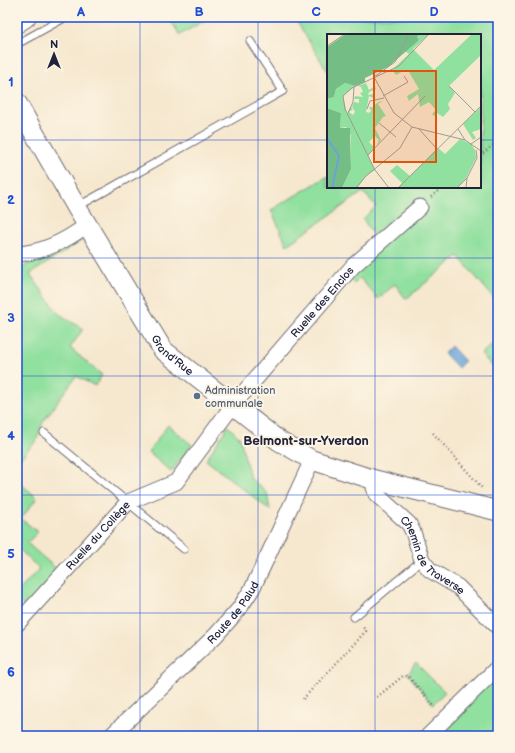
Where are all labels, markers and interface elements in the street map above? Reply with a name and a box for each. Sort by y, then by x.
text: A [76,4,85,20]
text: B [194,4,204,20]
text: C [311,4,321,20]
text: D [429,4,439,20]
north arrow [34,34,74,74]
inset map [327,34,481,188]
text: N [50,38,58,51]
text: 1 [8,74,14,90]
text: 2 [7,192,15,208]
street label: Ruelle des Enclos [288,264,357,340]
text: 3 [7,310,15,326]
street label: Grand'Rue [148,333,196,379]
place label: Administration communale [205,384,275,410]
marker: Administration communale [192,391,202,401]
text: 4 [7,428,15,444]
district label: Belmont-sur-Yverdon [243,433,369,449]
street label: Ruelle du Collège [63,498,133,573]
street label: Chemin de Traverse [397,513,468,598]
text: 5 [7,546,15,562]
street label: Route de Palud [205,579,262,647]
text: 6 [7,664,15,680]

